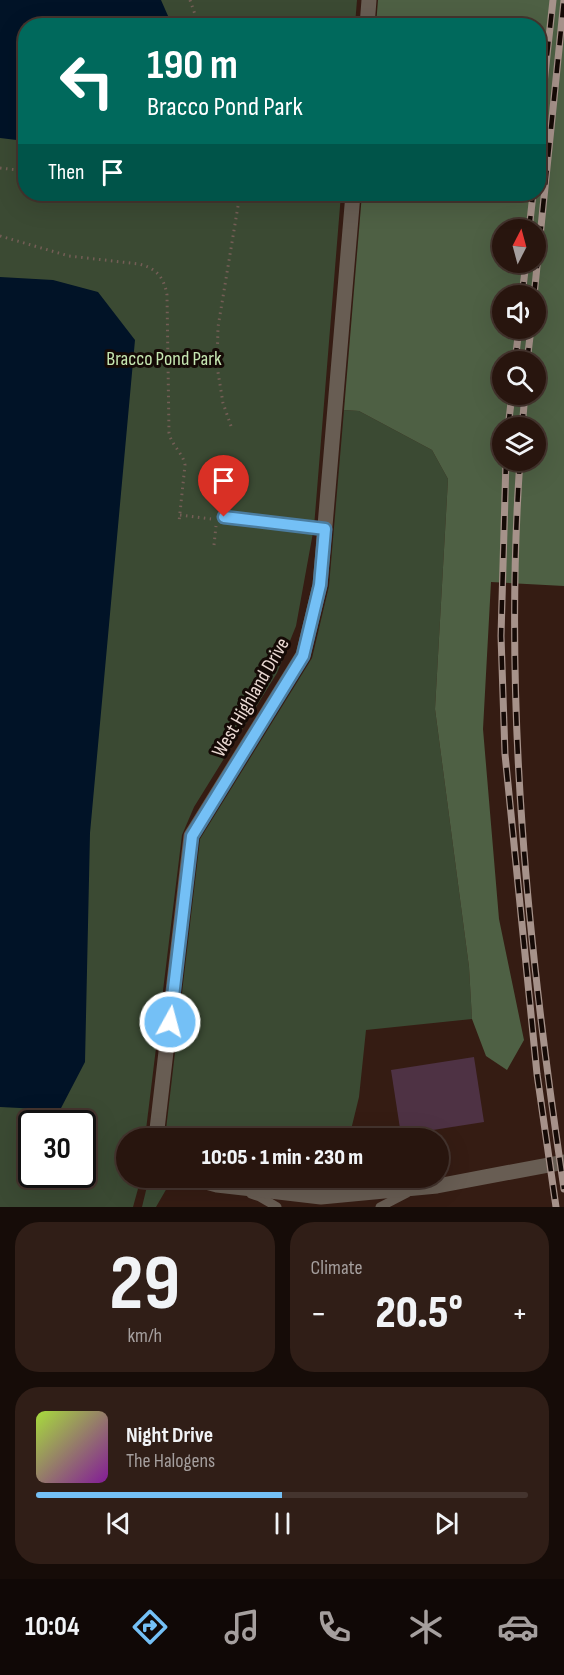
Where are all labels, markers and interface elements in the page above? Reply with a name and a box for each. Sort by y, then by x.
text: 190 m [147,40,238,91]
icon: left [48,42,126,120]
text: Bracco Pond Park [147,91,303,123]
icon: arrive [96,156,129,189]
text: Then [48,159,84,186]
north arrow [492,219,546,273]
map controls [492,219,546,471]
button: sound [492,285,546,339]
park label: Bracco Pond Park [106,347,222,371]
button: search [492,351,546,405]
button: layers [492,417,546,471]
pin [198,455,249,517]
icon: arrive [207,464,240,497]
street label: West Highland Drive [207,633,295,762]
position arrow [138,990,202,1054]
speed limit sign: 30 [18,1110,96,1188]
text: 10:05 · 1 min · 230 m [202,1144,363,1171]
text: 29 [109,1238,180,1331]
text: Climate [311,1256,363,1280]
text: 20.5° [376,1286,463,1341]
text: − [311,1294,327,1334]
text: + [512,1294,528,1334]
text: km/h [127,1324,162,1348]
text: Night Drive [126,1422,213,1449]
text: The Halogens [126,1449,215,1473]
icon: previous [102,1507,135,1540]
icon: pause [266,1507,299,1540]
icon: next [430,1507,463,1540]
icon: directions [129,1606,171,1648]
icon: music [221,1606,263,1648]
icon: phone [313,1606,355,1648]
icon: climate [405,1606,447,1648]
icon: car [497,1606,539,1648]
text: 10:04 [25,1611,80,1643]

